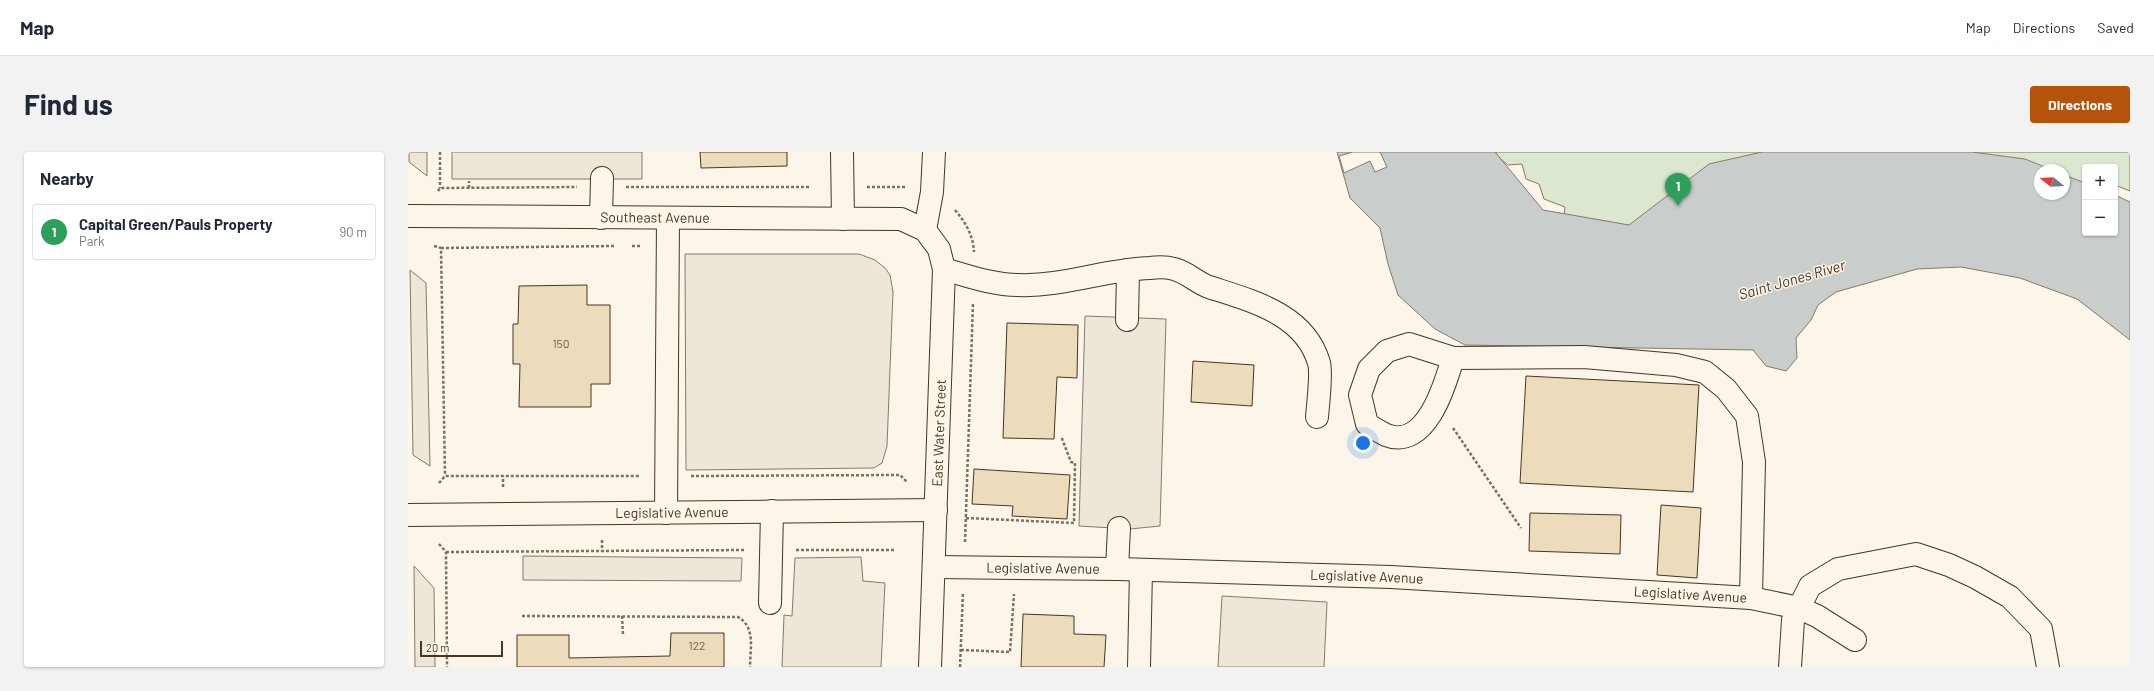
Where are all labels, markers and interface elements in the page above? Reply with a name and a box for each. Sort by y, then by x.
text: Map [20,16,54,39]
text: Map [1966,19,1991,36]
text: Directions [2013,19,2075,36]
text: Saved [2097,19,2134,36]
button: Directions [2030,86,2130,123]
text: Find us [24,87,113,121]
north arrow [2034,164,2070,200]
map controls [2082,164,2118,236]
button: + [2082,164,2118,200]
text: Nearby [40,168,94,188]
pin: 1 [1665,173,1691,206]
button: − [2082,200,2118,236]
street label: Southeast Avenue [600,208,710,226]
text: Capital Green/Pauls Property [79,215,273,233]
text: 1 [52,224,56,240]
text: 90 m [340,224,367,240]
text: Park [79,233,105,249]
water label: Saint Jones River [1736,255,1848,303]
house number: 150 [552,336,570,350]
street label: East Water Street [928,379,949,487]
your location [1353,433,1373,453]
street label: Legislative Avenue [615,503,729,521]
street label: Legislative Avenue [986,559,1100,577]
street label: Legislative Avenue [1310,566,1424,587]
street label: Legislative Avenue [1633,582,1748,606]
house number: 122 [688,638,706,652]
scale bar [420,639,503,658]
text: 20 m [426,641,449,654]

